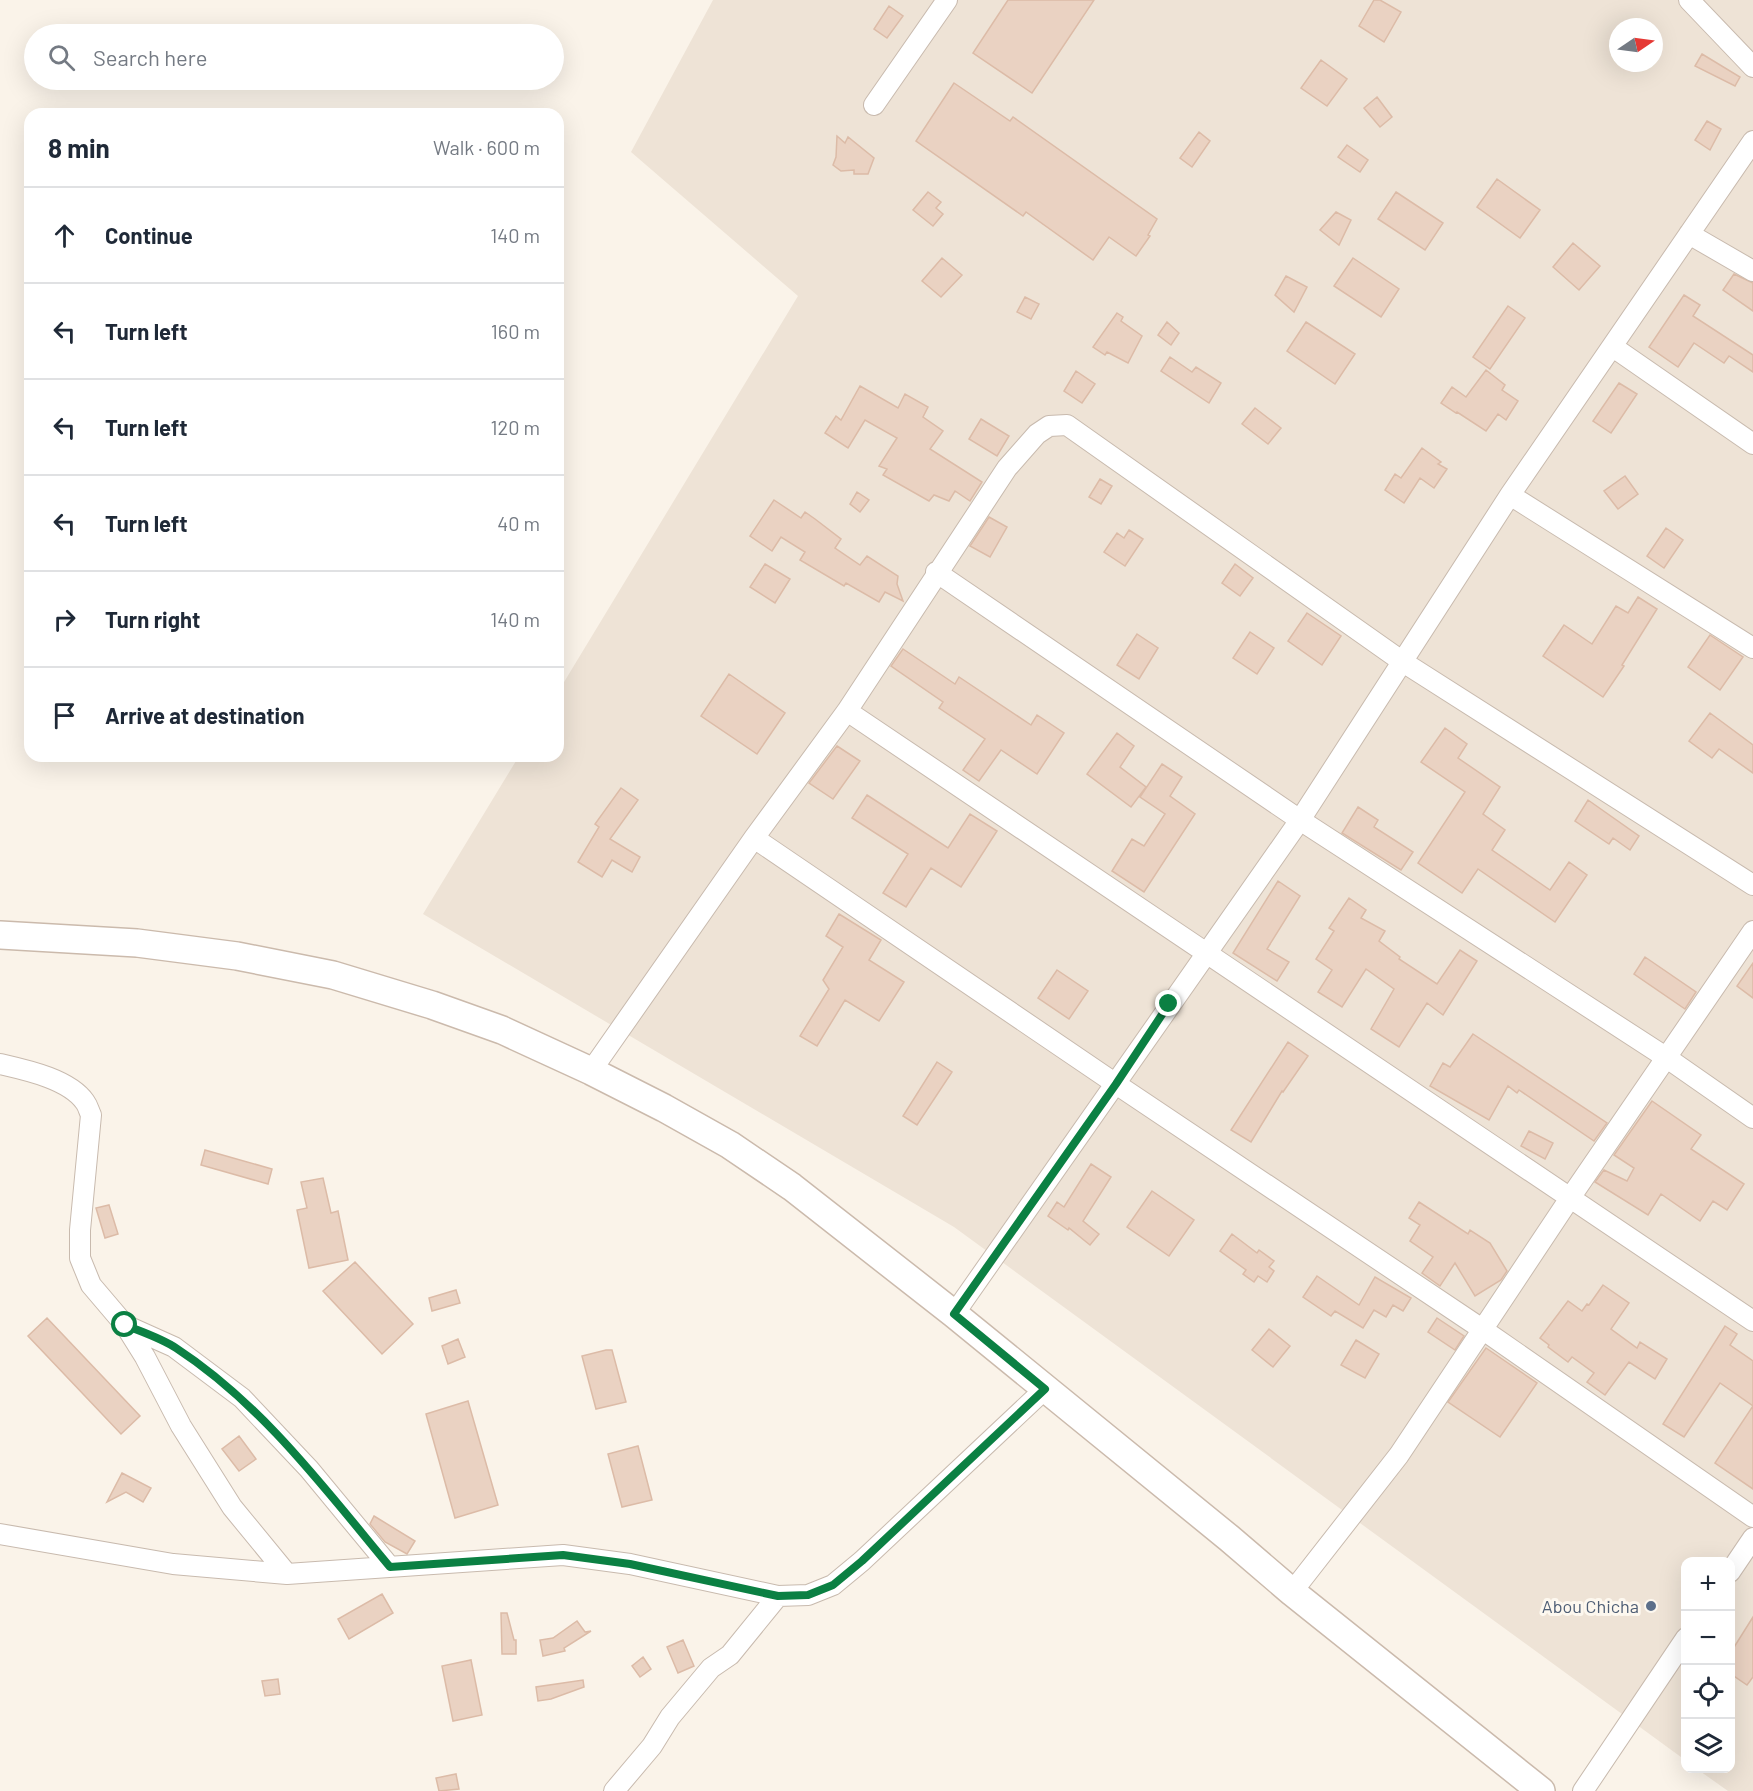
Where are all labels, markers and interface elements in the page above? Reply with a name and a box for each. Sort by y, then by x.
north arrow [1609,18,1663,72]
search box [24,24,564,90]
icon: search [45,41,78,74]
text: Search here [93,44,207,70]
text: 8 min [48,132,110,163]
text: Walk · 600 m [433,135,540,159]
icon: ahead [48,219,81,252]
text: Continue [105,222,193,248]
text: 140 m [490,223,540,247]
icon: left [48,315,81,348]
text: Turn left [105,318,188,344]
text: 160 m [491,319,540,343]
icon: left [48,411,81,444]
text: Turn left [105,414,188,440]
text: 120 m [490,415,540,439]
icon: left [48,507,81,540]
text: Turn left [105,510,188,536]
text: 40 m [497,511,540,535]
icon: right [48,603,81,636]
text: Turn right [105,606,200,632]
text: 140 m [490,607,540,631]
icon: arrive [48,699,81,732]
text: Arrive at destination [105,702,304,728]
route end [1155,990,1181,1016]
route start [111,1311,137,1337]
map controls [1681,1557,1735,1773]
button: + [1681,1557,1735,1611]
place label: Abou Chicha [1542,1595,1639,1617]
marker: Abou Chicha [1644,1599,1658,1613]
button: − [1681,1611,1735,1665]
button: locate [1681,1665,1735,1719]
button: layers [1681,1719,1735,1773]

